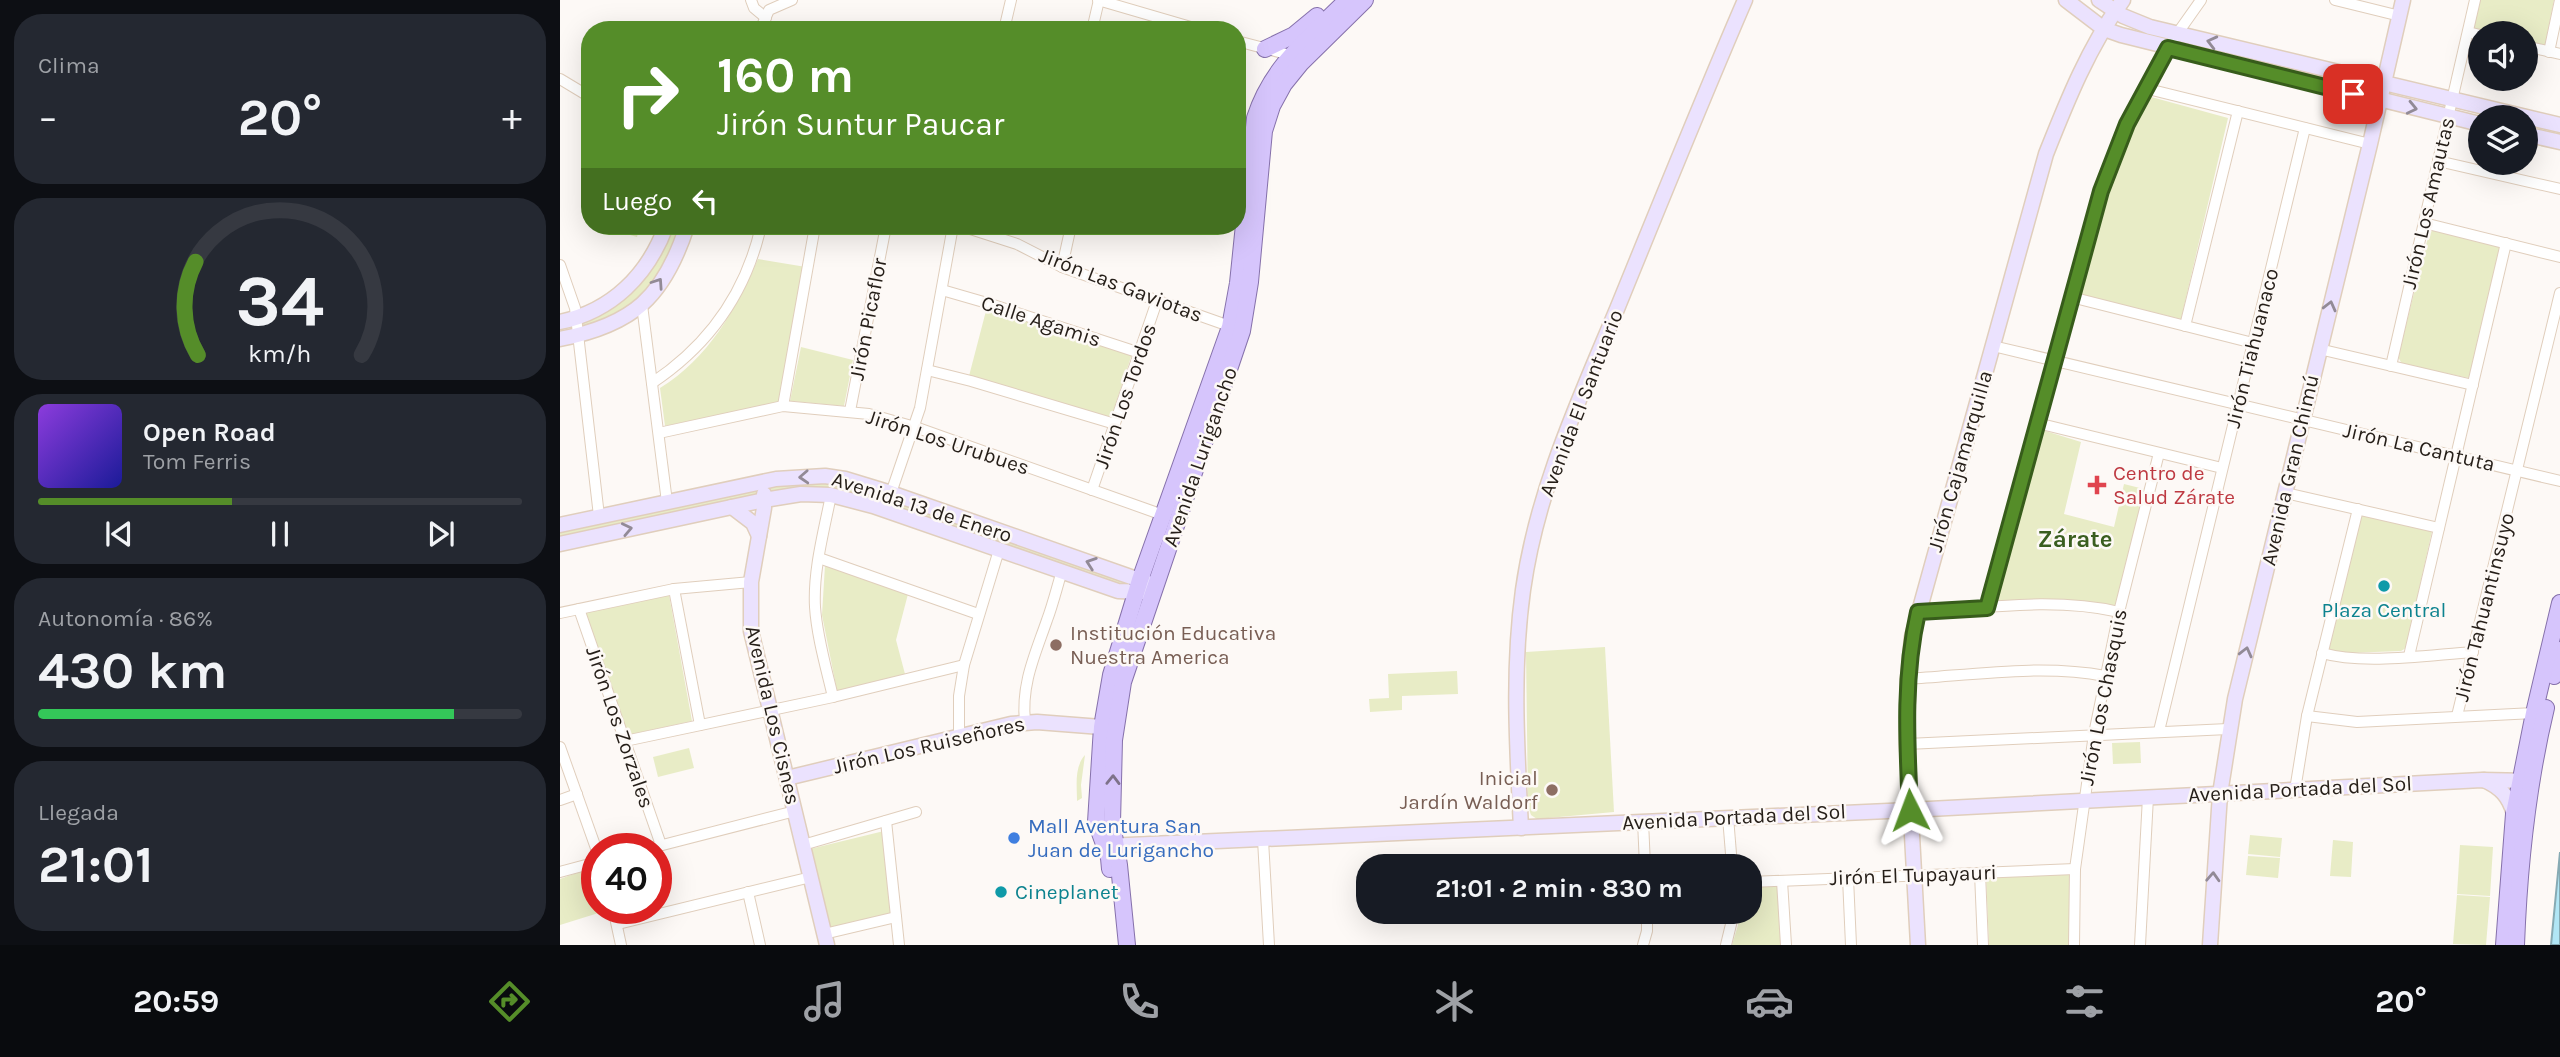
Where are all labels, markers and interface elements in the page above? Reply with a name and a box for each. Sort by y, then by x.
map controls [2468,21,2538,175]
button: sound [2468,21,2538,91]
one-way arrow [2206,36,2218,50]
text: 160 m [717,47,854,104]
icon: right [602,49,693,140]
text: Clima [38,52,100,79]
pin [2323,64,2383,124]
icon: arrive [2334,75,2372,113]
text: 20° [238,87,322,148]
text: − [38,95,58,140]
text: + [502,95,522,140]
one-way arrow [2406,100,2418,114]
button: layers [2468,105,2538,175]
text: Jirón Suntur Paucar [717,106,1004,143]
street label: Jirón Los Amautas [2397,115,2459,291]
icon: left [686,182,724,220]
text: Luego [602,186,672,217]
street label: Jirón Las Gaviotas [1036,243,1206,327]
street label: Jirón Picaflor [844,256,892,382]
text: 34 [236,258,324,343]
street label: Jirón Tiahuanaco [2221,266,2283,430]
one-way arrow [650,278,663,291]
street label: Calle Agamis [978,290,1104,352]
one-way arrow [2322,300,2336,312]
street label: Avenida El Santuario [1534,306,1628,500]
street label: Jirón Los Tordos [1089,320,1161,472]
text: km/h [248,339,312,368]
street label: Avenida Lurigancho [1158,364,1242,550]
street label: Jirón Cajamarquilla [1923,368,1997,554]
street label: Avenida Gran Chimú [2256,372,2324,568]
street label: Jirón Los Urubues [864,404,1032,480]
text: Open Road [143,417,276,448]
street label: Jirón La Cantuta [2341,418,2497,476]
text: Tom Ferris [143,448,251,475]
place label: Centro de Salud Zárate [2113,461,2235,509]
street label: Avenida 13 de Enero [829,467,1015,547]
one-way arrow [799,469,810,484]
marker: Centro de Salud Zárate [2087,475,2107,495]
street label: Jirón Tahuantinsuyo [2449,510,2519,704]
icon: previous [100,515,138,553]
icon: pause [261,515,299,553]
icon: next [422,515,460,553]
one-way arrow [621,523,633,538]
district label: Zárate [2038,525,2112,553]
one-way arrow [1086,557,1098,571]
marker: Plaza Central [2376,578,2392,594]
place label: Plaza Central [2322,598,2446,622]
text: Autonomía · 86% [38,605,213,632]
street label: Jirón Los Chasquis [2074,607,2132,787]
place label: Institución Educativa Nuestra America [1070,621,1276,669]
street label: Avenida Los Cisnes [741,623,805,807]
marker: Institución Educativa Nuestra America [1048,637,1064,653]
text: 430 km [38,640,227,701]
street label: Jirón Los Zorzales [581,643,659,811]
one-way arrow [2238,646,2252,658]
street label: Jirón Los Ruiseñores [831,711,1027,779]
place label: Inicial Jardín Waldorf [1400,766,1539,814]
street label: Avenida Portada del Sol [2187,771,2413,807]
position arrow [1873,773,1947,847]
one-way arrow [1105,774,1120,785]
marker: Inicial Jardín Waldorf [1544,782,1560,798]
text: Llegada [38,799,119,826]
street label: Avenida Portada del Sol [1621,799,1847,835]
place label: Mall Aventura San Juan de Lurigancho [1028,814,1214,862]
marker: Mall Aventura San Juan de Lurigancho [1006,830,1022,846]
speed limit sign: 40 [581,833,672,924]
text: 21:01 [38,834,153,895]
street label: Jirón El Tupayauri [1829,860,1997,890]
one-way arrow [2205,871,2220,882]
text: 21:01 · 2 min · 830 m [1435,873,1683,904]
place label: Cineplanet [1015,880,1119,904]
marker: Cineplanet [993,884,1009,900]
icon: directions [485,977,534,1026]
icon: music [800,977,849,1026]
icon: phone [1115,977,1164,1026]
icon: climate [1430,977,1479,1026]
icon: car [1745,977,1794,1026]
icon: filters [2060,977,2109,1026]
text: 20:59 [133,983,219,1020]
text: 20° [2375,983,2427,1020]

